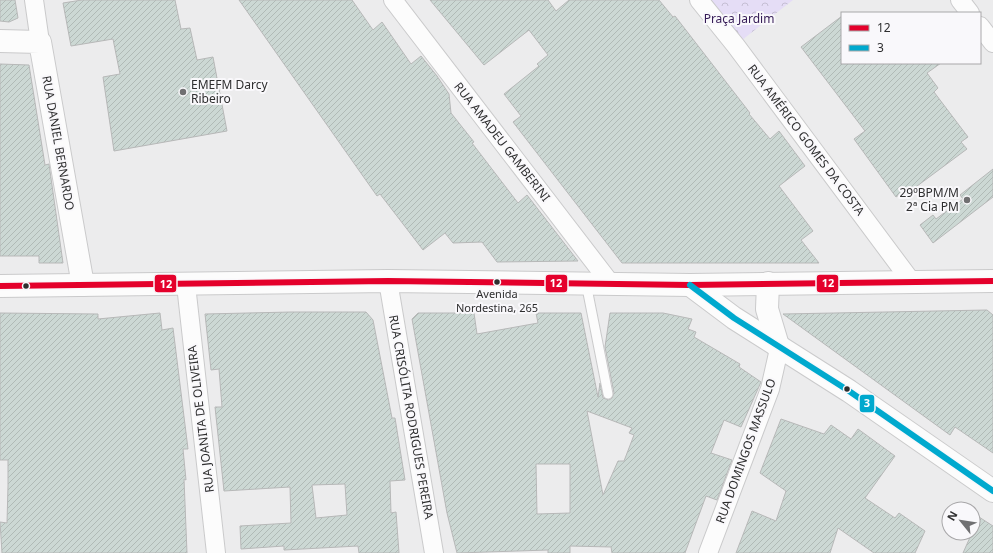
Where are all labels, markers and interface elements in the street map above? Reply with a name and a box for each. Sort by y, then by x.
park label: Praça Jardim [704,10,774,27]
legend [841,12,981,64]
text: 12 [877,19,891,36]
text: 3 [877,39,884,56]
street label: RUA AMÉRICO GOMES DA COSTA [744,61,869,219]
street label: RUA DANIEL BERNARDO [38,74,79,212]
place label: EMEFM Darcy Ribeiro [191,76,268,107]
street label: RUA AMADEU GAMBERINI [450,79,554,205]
marker: EMEFM Darcy Ribeiro [178,87,188,97]
place label: 29ºBPM/M 2ª Cia PM [899,184,959,215]
marker: 29ºBPM/M 2ª Cia PM [962,195,972,205]
line badge: 12 [154,274,177,293]
line badge: 12 [545,274,568,293]
line badge: 12 [816,274,839,293]
text: 12 [550,275,562,290]
text: 12 [822,275,834,290]
text: 12 [160,276,172,291]
marker: Avenida Nordestina, 265 [492,277,502,287]
unlabelled marker [21,281,31,291]
place label: Avenida Nordestina, 265 [456,286,538,315]
street label: RUA CRISÓLITA RODRIGUES PEREIRA [385,313,438,521]
street label: RUA JOANITA DE OLIVEIRA [183,344,218,494]
street label: RUA DOMINGOS MASSULO [711,376,780,526]
unlabelled marker [842,384,852,394]
line badge: 3 [859,394,875,413]
text: 3 [864,395,870,410]
north arrow [941,501,981,541]
text: N [943,508,961,523]

